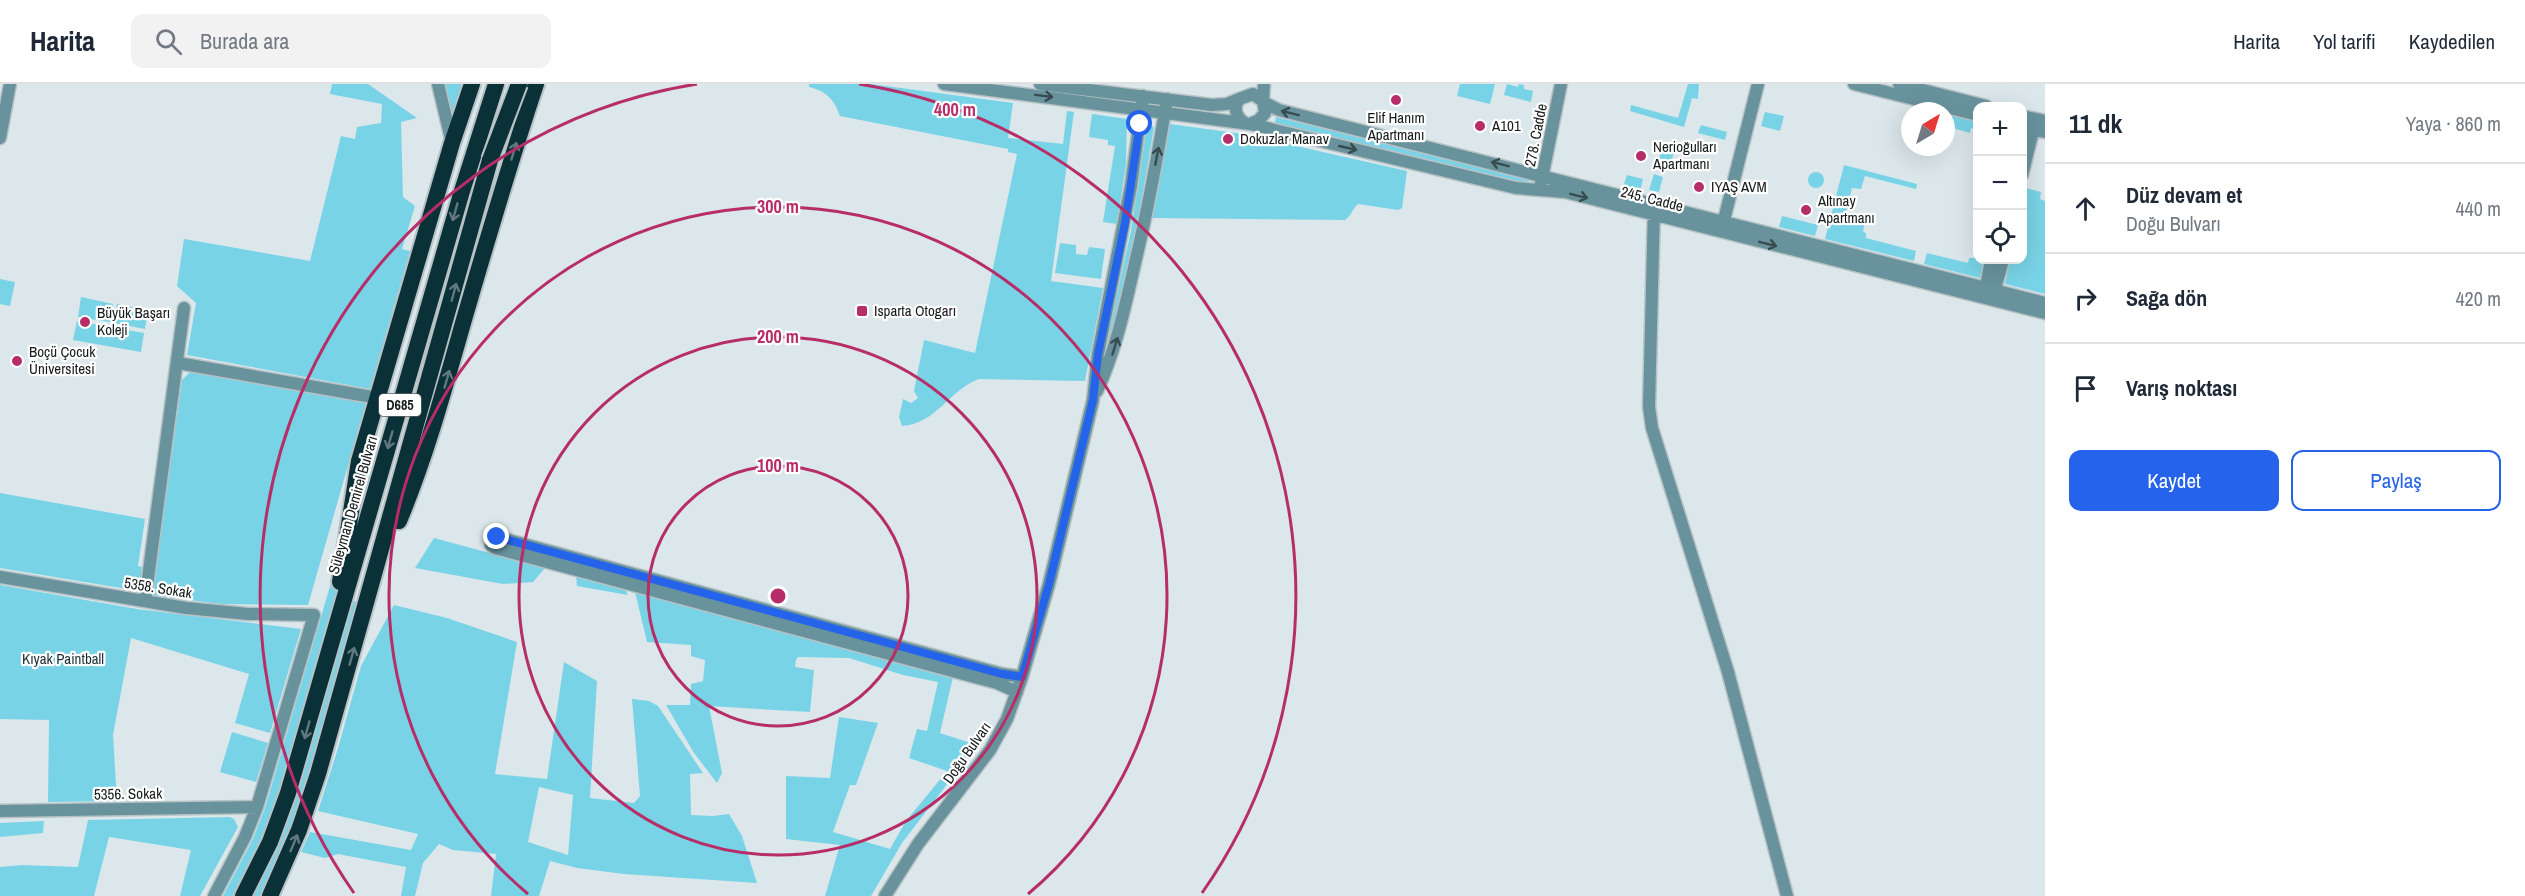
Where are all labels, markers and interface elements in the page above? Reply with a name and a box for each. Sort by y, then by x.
search box [131,14,551,68]
text: Harita [30,22,95,60]
icon: search [152,25,185,58]
text: Burada ara [200,26,289,56]
text: Harita [2233,27,2280,56]
text: Yol tarifi [2313,27,2376,56]
text: Kaydedilen [2409,27,2495,56]
one-way arrow [1033,91,1053,102]
marker: Elif Hanım Apartmanı [1389,93,1403,107]
text: 400 m [934,97,976,122]
street label: 278. Cadde [1519,102,1552,168]
north arrow [1901,102,1955,156]
map controls [1973,102,2027,264]
button: + [1973,102,2027,156]
one-way arrow [1281,106,1300,118]
text: 11 dk [2069,106,2122,141]
place label: Elif Hanım Apartmanı [1367,107,1425,145]
route start [1126,110,1152,136]
text: Yaya · 860 m [2406,110,2501,137]
place label: A101 [1491,115,1521,136]
marker: A101 [1473,119,1487,133]
place label: Dokuzlar Manav [1240,128,1330,149]
marker: Dokuzlar Manav [1221,132,1235,146]
place label: Nerioğulları Apartmanı [1652,136,1717,174]
one-way arrow [509,142,520,161]
one-way arrow [1338,143,1357,154]
one-way arrow [1152,147,1163,166]
marker: Nerioğulları Apartmanı [1634,149,1648,163]
button: − [1973,156,2027,210]
one-way arrow [1491,158,1510,170]
place label: IYAŞ AVM [1711,176,1767,197]
marker: IYAŞ AVM [1692,180,1706,194]
text: Düz devam et [2126,180,2242,210]
street label: 245. Cadde [1619,181,1686,216]
one-way arrow [1570,190,1589,202]
place label: Altınay Apartmanı [1817,190,1875,228]
icon: ahead [2069,192,2102,225]
text: 300 m [757,194,799,219]
text: 440 m [2455,195,2501,222]
one-way arrow [449,203,461,222]
marker: Altınay Apartmanı [1799,203,1813,217]
button: locate [1973,210,2027,264]
text: Doğu Bulvarı [2126,210,2221,237]
one-way arrow [1759,238,1778,250]
icon: right [2069,282,2102,315]
one-way arrow [449,283,461,302]
text: Sağa dön [2126,283,2207,313]
text: 420 m [2455,285,2501,312]
place label: Isparta Otogarı [874,300,956,321]
place label: Büyük Başarı Koleji [97,302,170,340]
marker: Isparta Otogarı [855,304,869,318]
marker: Büyük Başarı Koleji [78,315,92,329]
text: 200 m [757,324,799,349]
one-way arrow [1110,337,1121,356]
place label: Boçü Çocuk Üniversitesi [29,341,96,379]
marker: Boçü Çocuk Üniversitesi [10,354,24,368]
one-way arrow [442,370,453,389]
icon: arrive [2069,372,2102,405]
text: Varış noktası [2126,373,2237,403]
road number: D685 [379,394,421,416]
one-way arrow [384,430,395,449]
street label: Süleyman Demirel Bulvarı [323,433,382,576]
button: Kaydet [2069,450,2279,511]
button: Paylaş [2291,450,2501,511]
text: 100 m [757,453,799,478]
route end [483,523,509,549]
street label: 5358. Sokak [123,572,194,603]
centre of rings [768,586,788,606]
one-way arrow [346,647,358,666]
park label: Kıyak Paintball [22,648,104,669]
street label: Doğu Bulvarı [938,718,996,788]
one-way arrow [301,720,312,739]
street label: 5356. Sokak [94,782,163,805]
one-way arrow [289,834,300,852]

